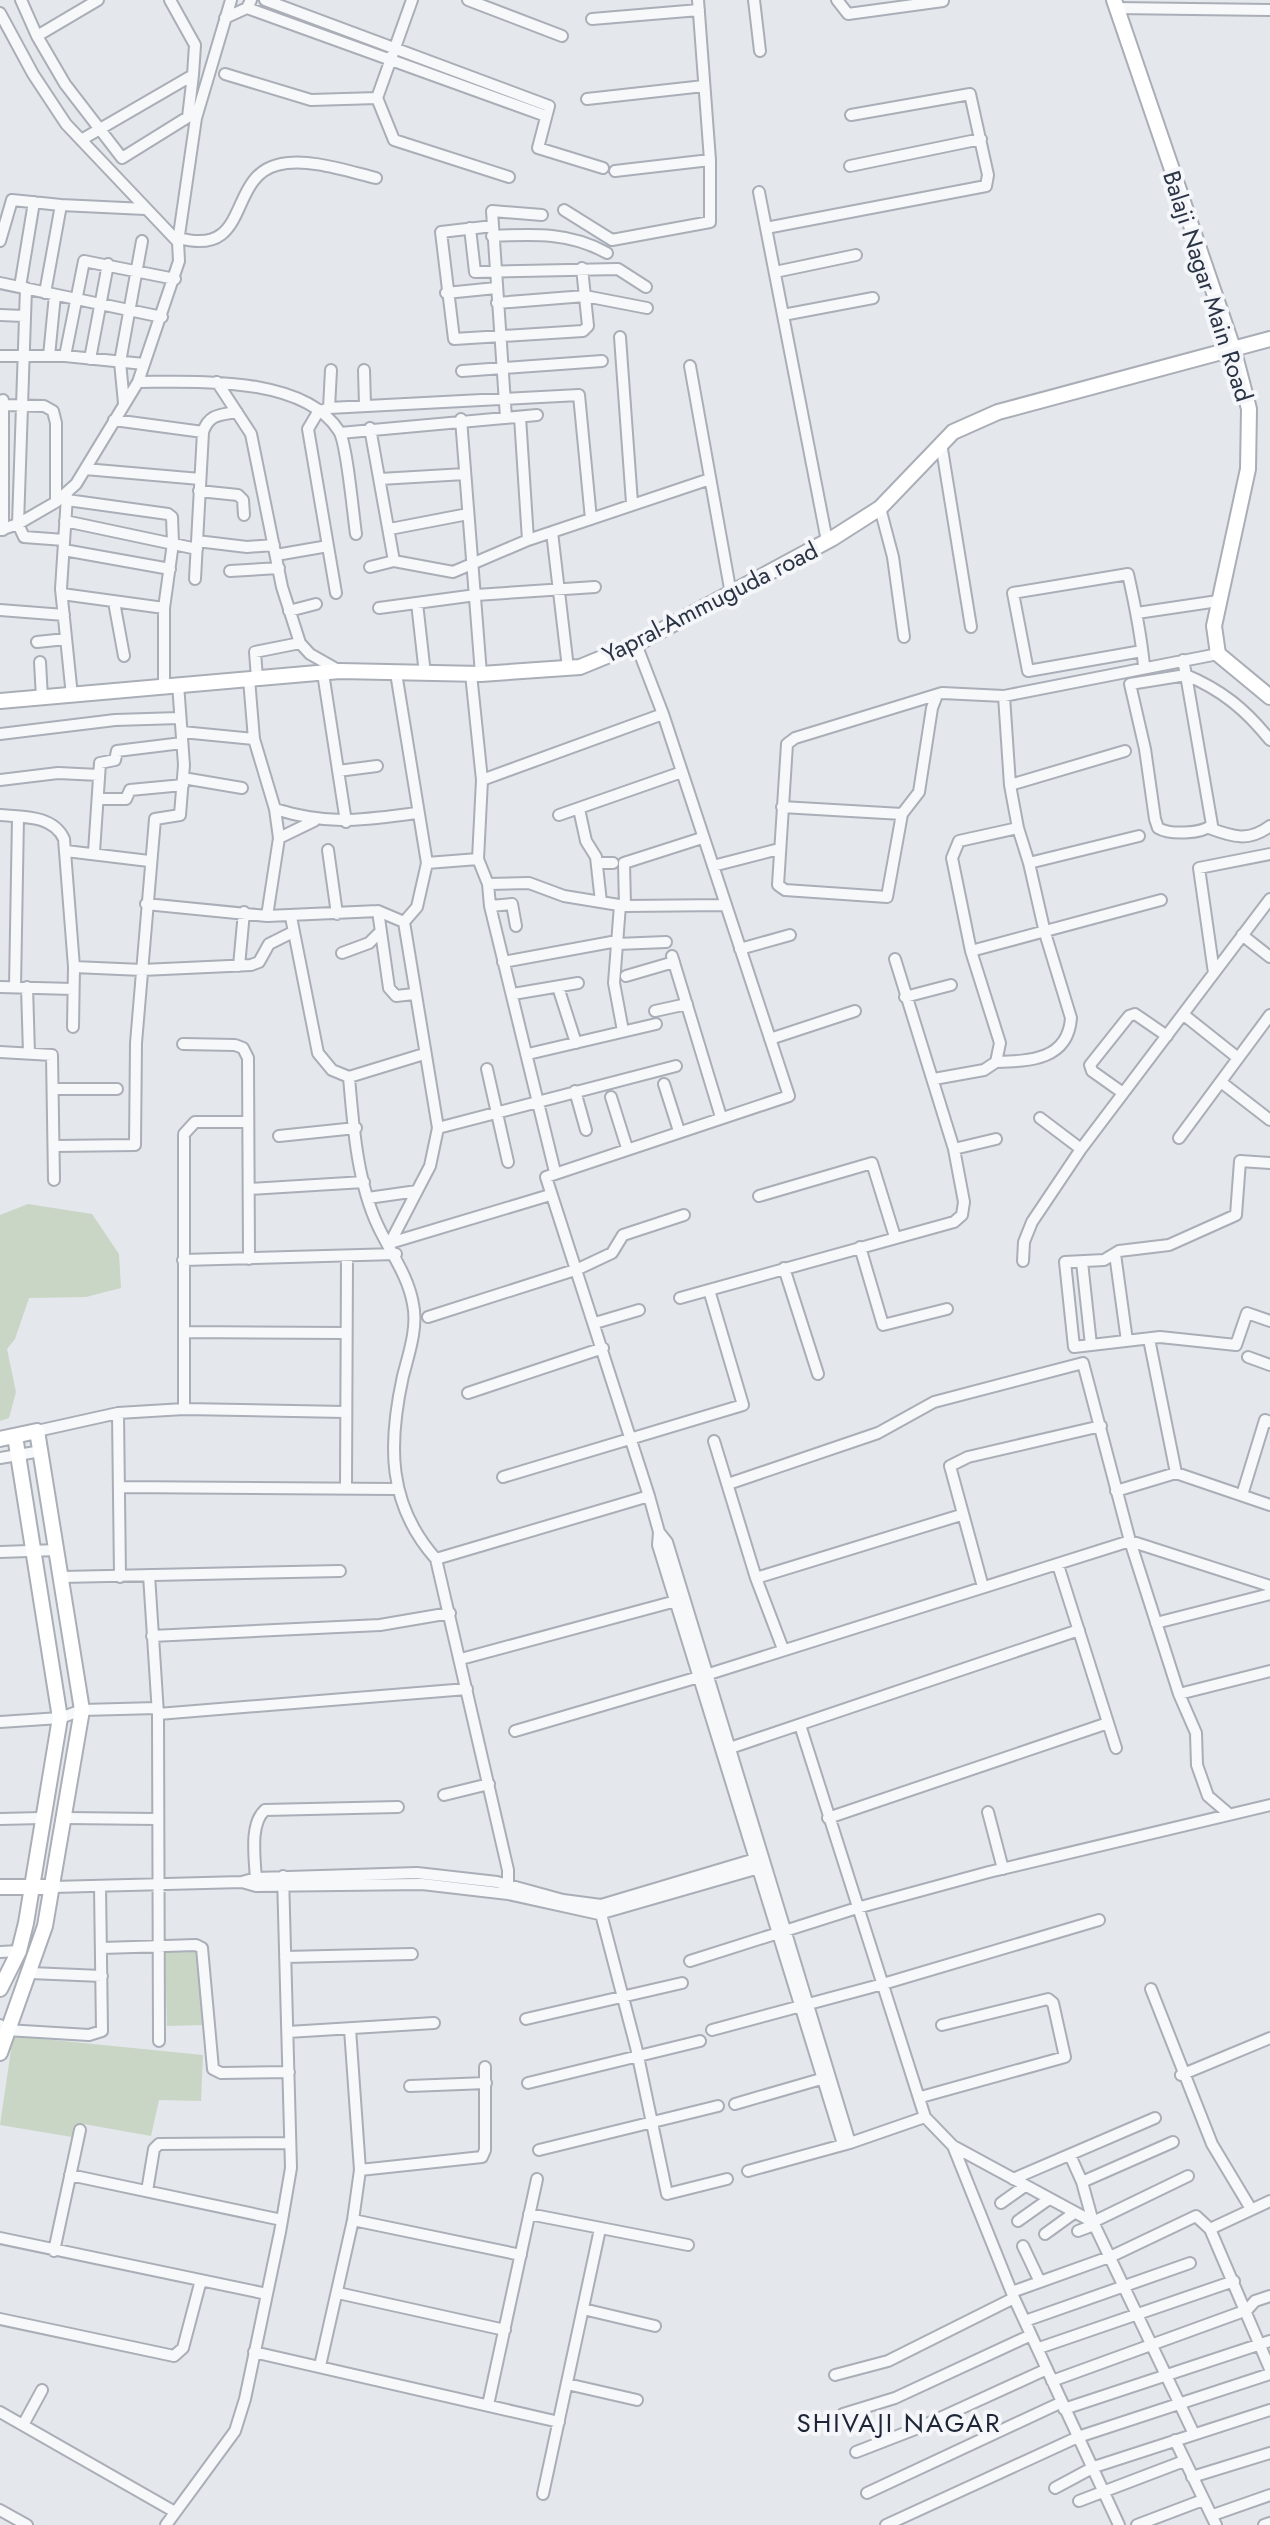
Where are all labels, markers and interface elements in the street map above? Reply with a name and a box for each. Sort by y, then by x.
street label: Balaji Nagar Main Road [1154,166,1262,406]
street label: Yapral-Ammuguda road [596,533,824,671]
district label: SHIVAJI NAGAR [797,2404,1001,2442]

